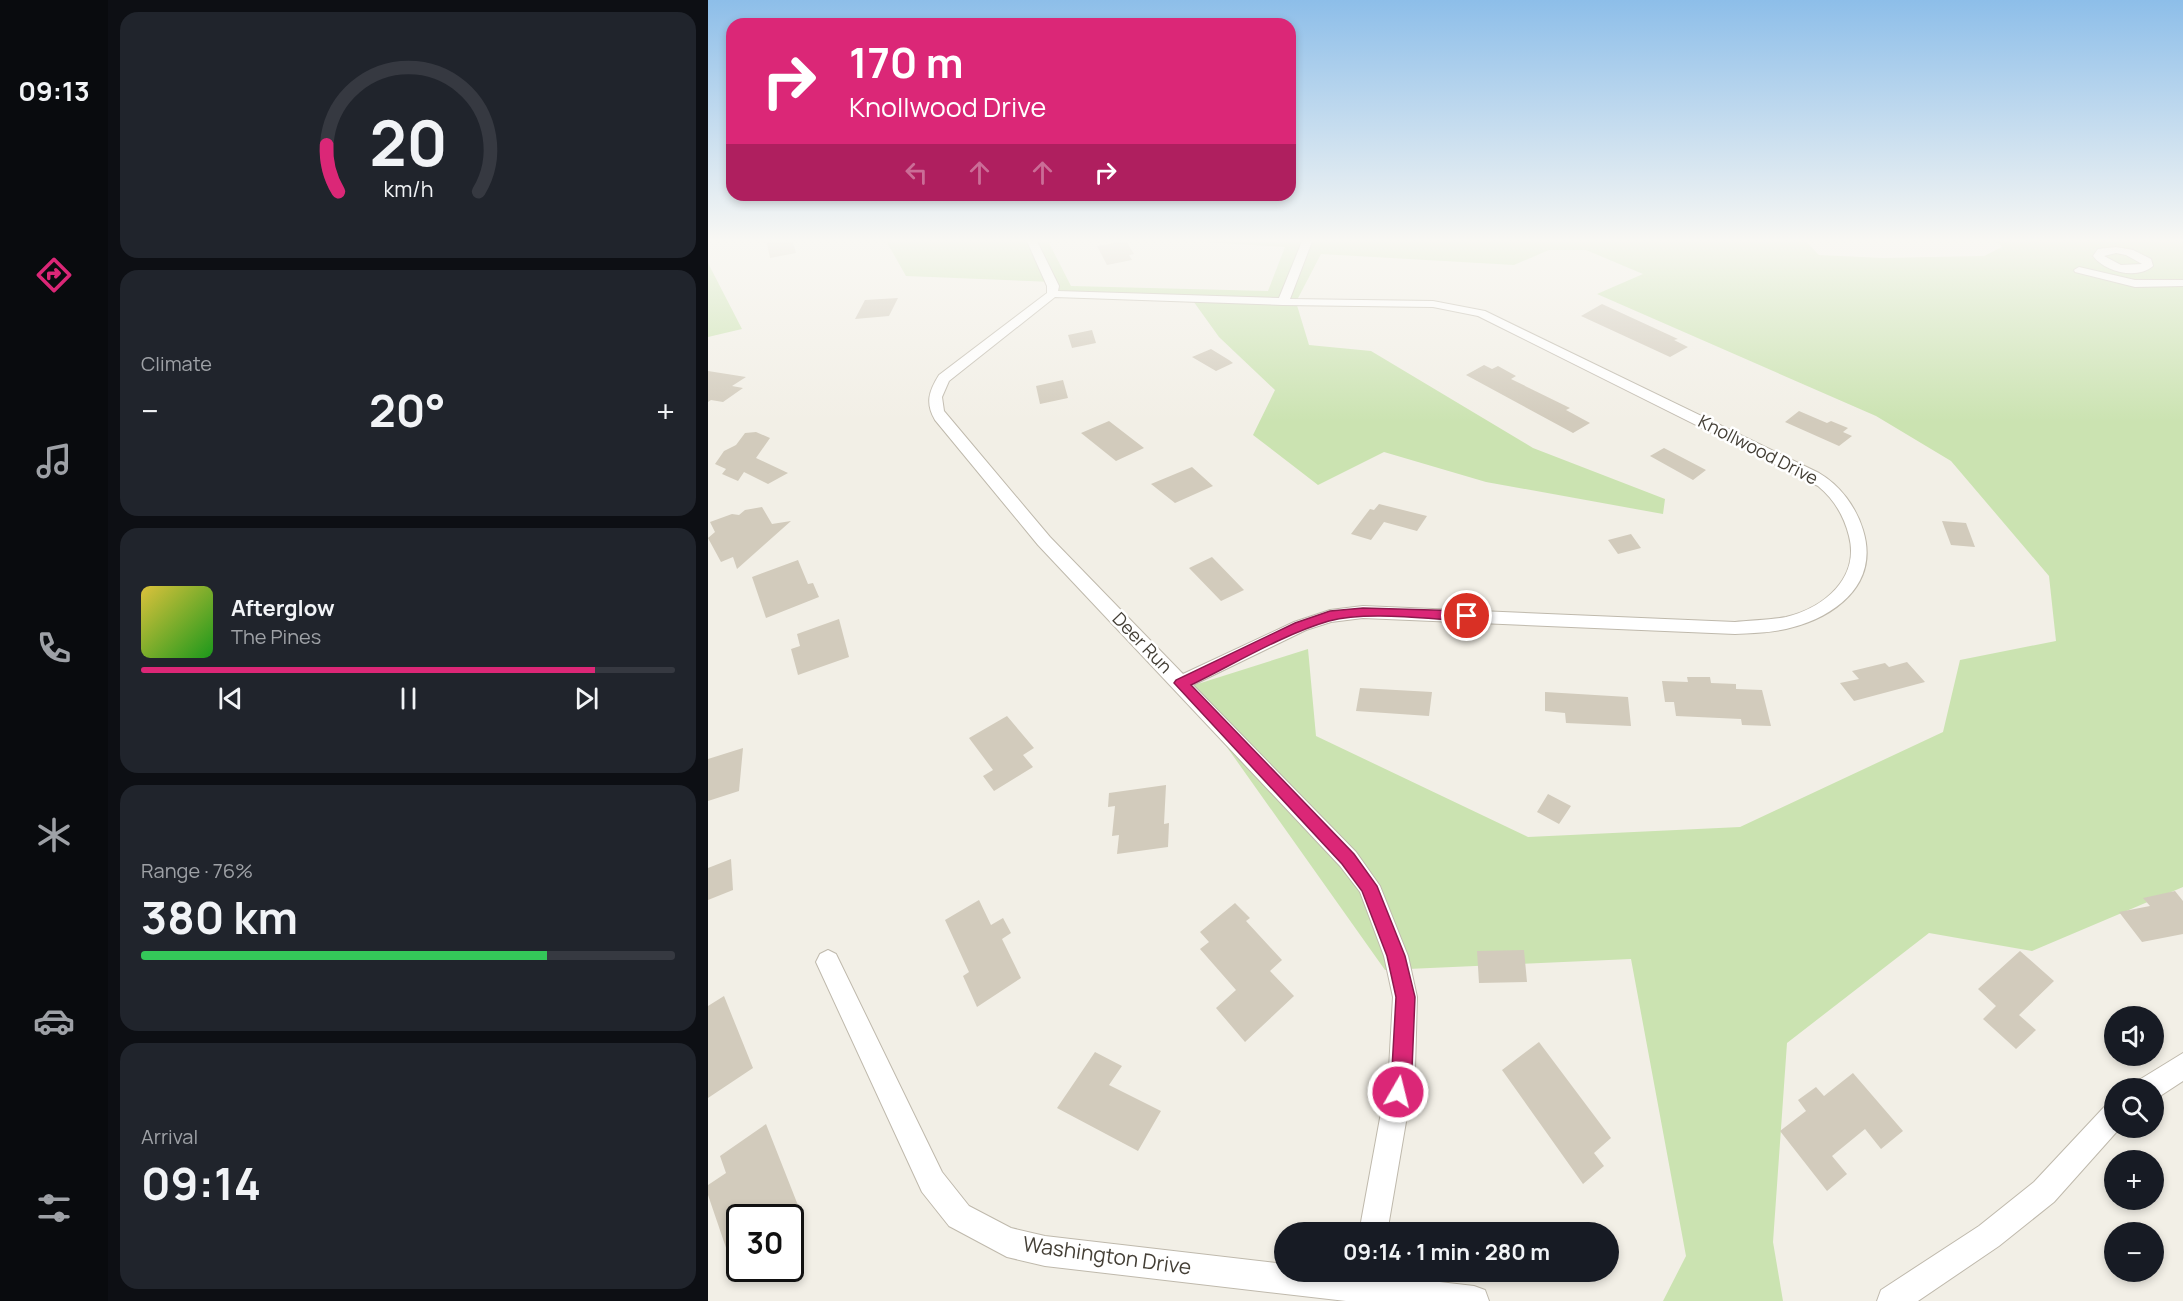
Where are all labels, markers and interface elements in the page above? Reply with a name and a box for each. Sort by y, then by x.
text: 170 m [849,33,964,91]
icon: right [750,42,828,120]
text: 09:13 [18,72,90,109]
text: Knollwood Drive [849,88,1046,125]
text: 20 [369,99,447,185]
icon: left [900,156,933,189]
icon: ahead [963,156,996,189]
icon: ahead [1026,156,1059,189]
icon: right [1089,156,1122,189]
text: km/h [383,174,433,203]
icon: directions [33,254,75,296]
text: Climate [141,350,212,377]
text: 20° [369,379,446,441]
text: − [141,388,159,433]
text: + [656,388,675,433]
street label: Knollwood Drive [1694,409,1822,490]
icon: music [33,440,75,482]
pin [1441,590,1492,641]
text: Afterglow [231,593,335,623]
icon: arrive [1450,599,1483,632]
street label: Deer Run [1108,607,1178,678]
text: The Pines [231,623,321,650]
icon: phone [33,627,75,669]
icon: previous [214,682,247,715]
icon: pause [392,682,425,715]
icon: next [570,682,603,715]
icon: climate [33,814,75,856]
text: Range · 76% [141,857,253,884]
text: 380 km [141,886,298,948]
icon: car [33,1000,75,1042]
map controls [2104,1006,2164,1282]
button: sound [2104,1006,2164,1066]
position arrow [1366,1060,1430,1124]
button: search [2104,1078,2164,1138]
text: Arrival [141,1123,198,1150]
button: + [2104,1150,2164,1210]
text: 09:14 [141,1152,261,1214]
icon: filters [33,1187,75,1229]
speed limit sign: 30 [726,1204,804,1282]
button: − [2104,1222,2164,1282]
street label: Washington Drive [1021,1229,1193,1281]
text: 09:14 · 1 min · 280 m [1343,1237,1550,1267]

